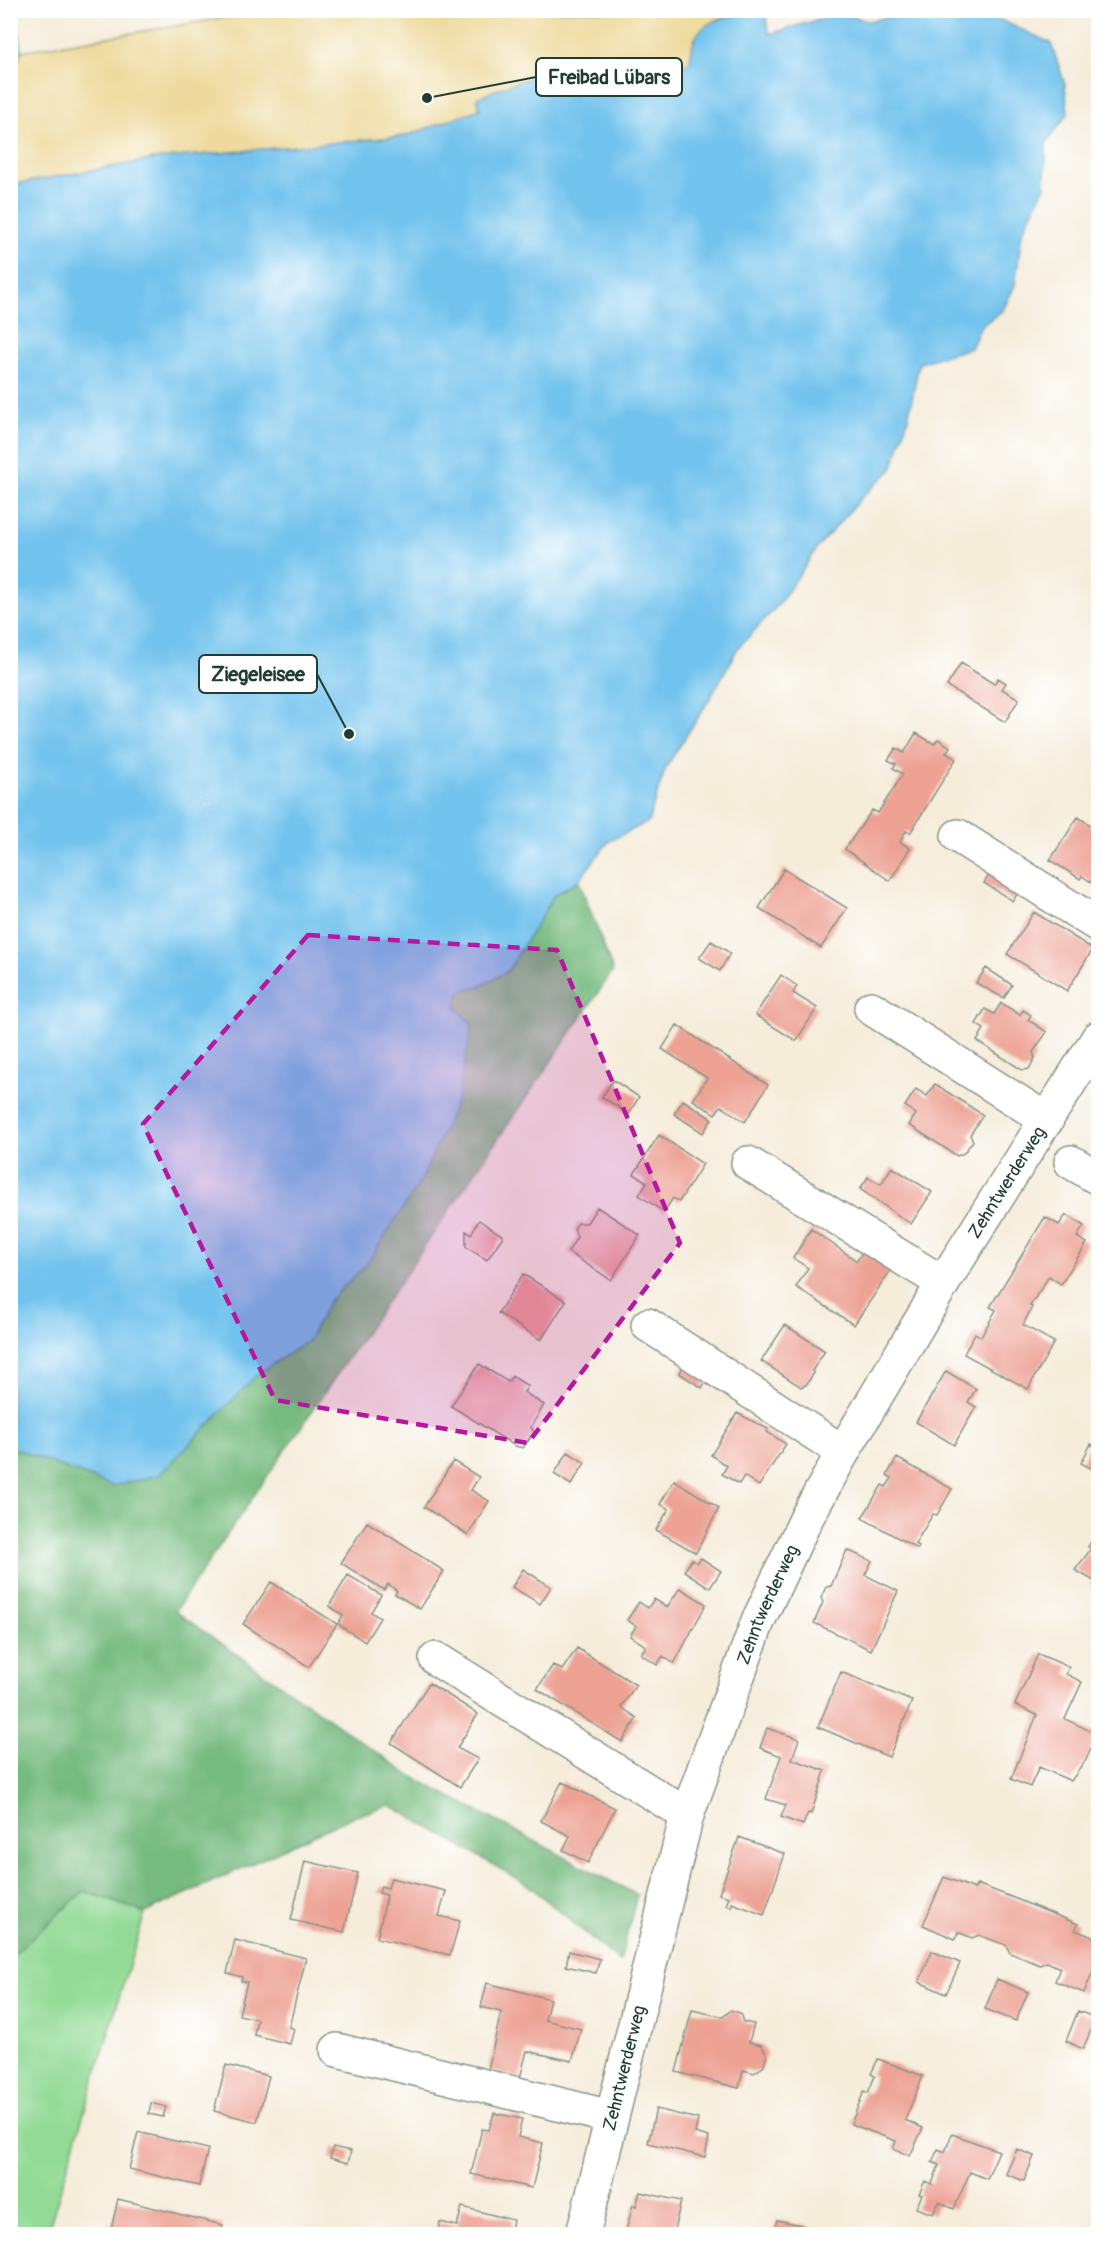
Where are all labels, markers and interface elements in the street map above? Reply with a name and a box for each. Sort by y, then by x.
callout: Freibad Lübars [536,58,682,96]
text: Freibad Lübars [548,65,670,90]
callout: Ziegeleisee [199,655,317,693]
text: Ziegeleisee [211,662,306,687]
street label: Zehntwerderweg [963,1122,1051,1243]
street label: Zehntwerderweg [732,1541,804,1668]
street label: Zehntwerderweg [598,2003,651,2133]

